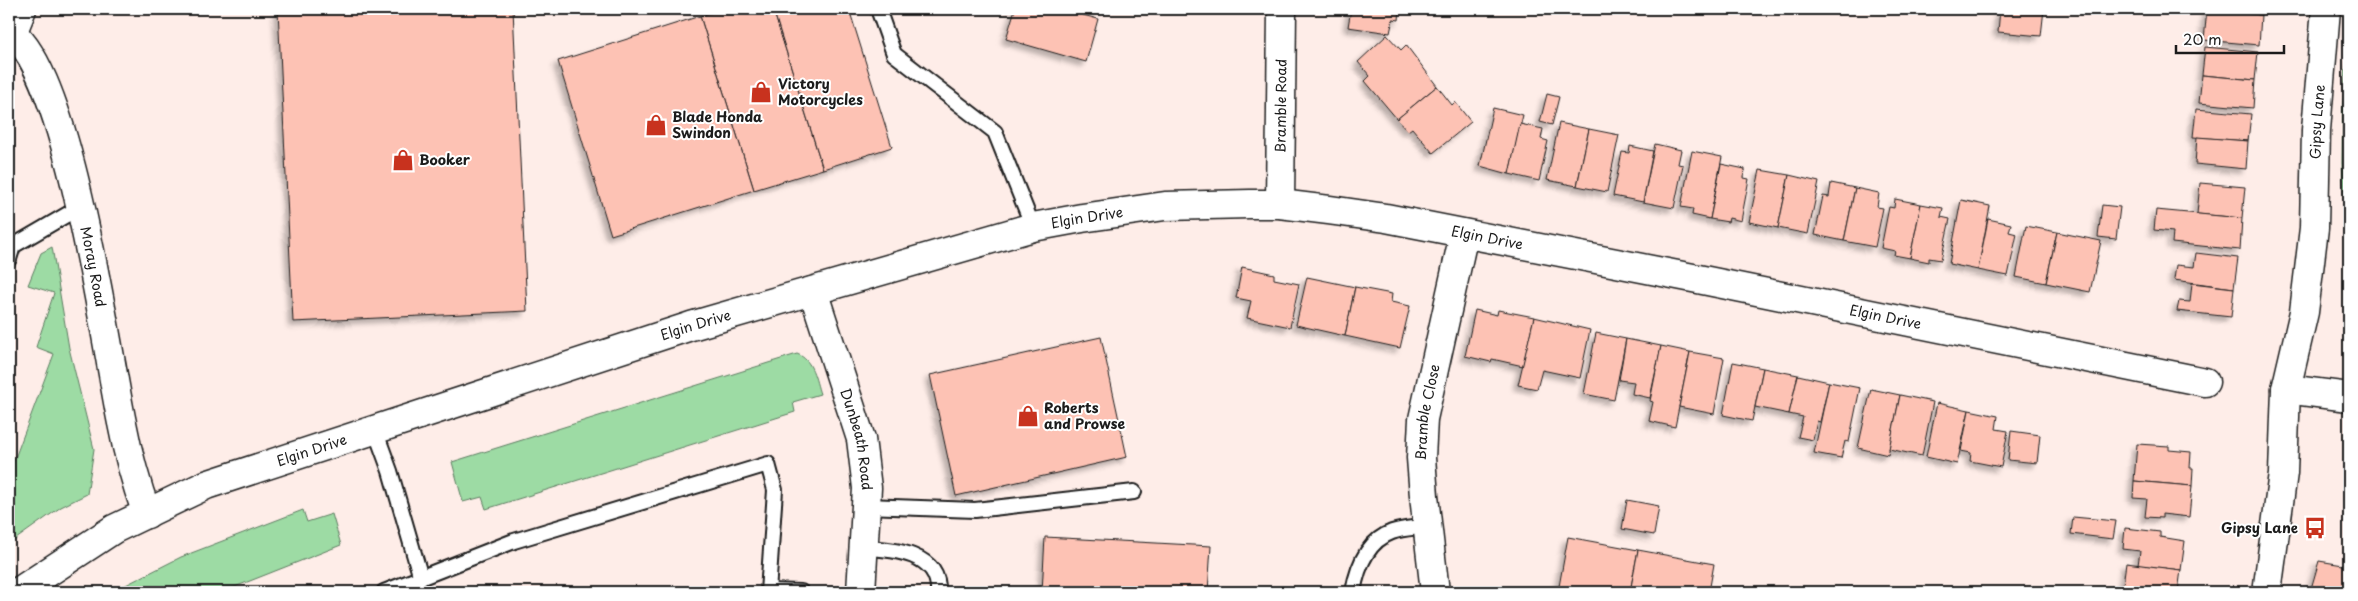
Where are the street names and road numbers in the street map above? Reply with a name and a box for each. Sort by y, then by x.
street label: Bramble Road [1270,59,1291,153]
street label: Gipsy Lane [2304,84,2330,159]
street label: Elgin Drive [1049,201,1124,234]
street label: Elgin Drive [1450,220,1525,255]
street label: Moray Road [75,225,112,309]
street label: Elgin Drive [1848,299,1923,334]
street label: Elgin Drive [658,304,733,345]
street label: Bramble Close [1410,362,1445,461]
street label: Dunbeath Road [835,385,878,491]
street label: Elgin Drive [274,429,349,471]

